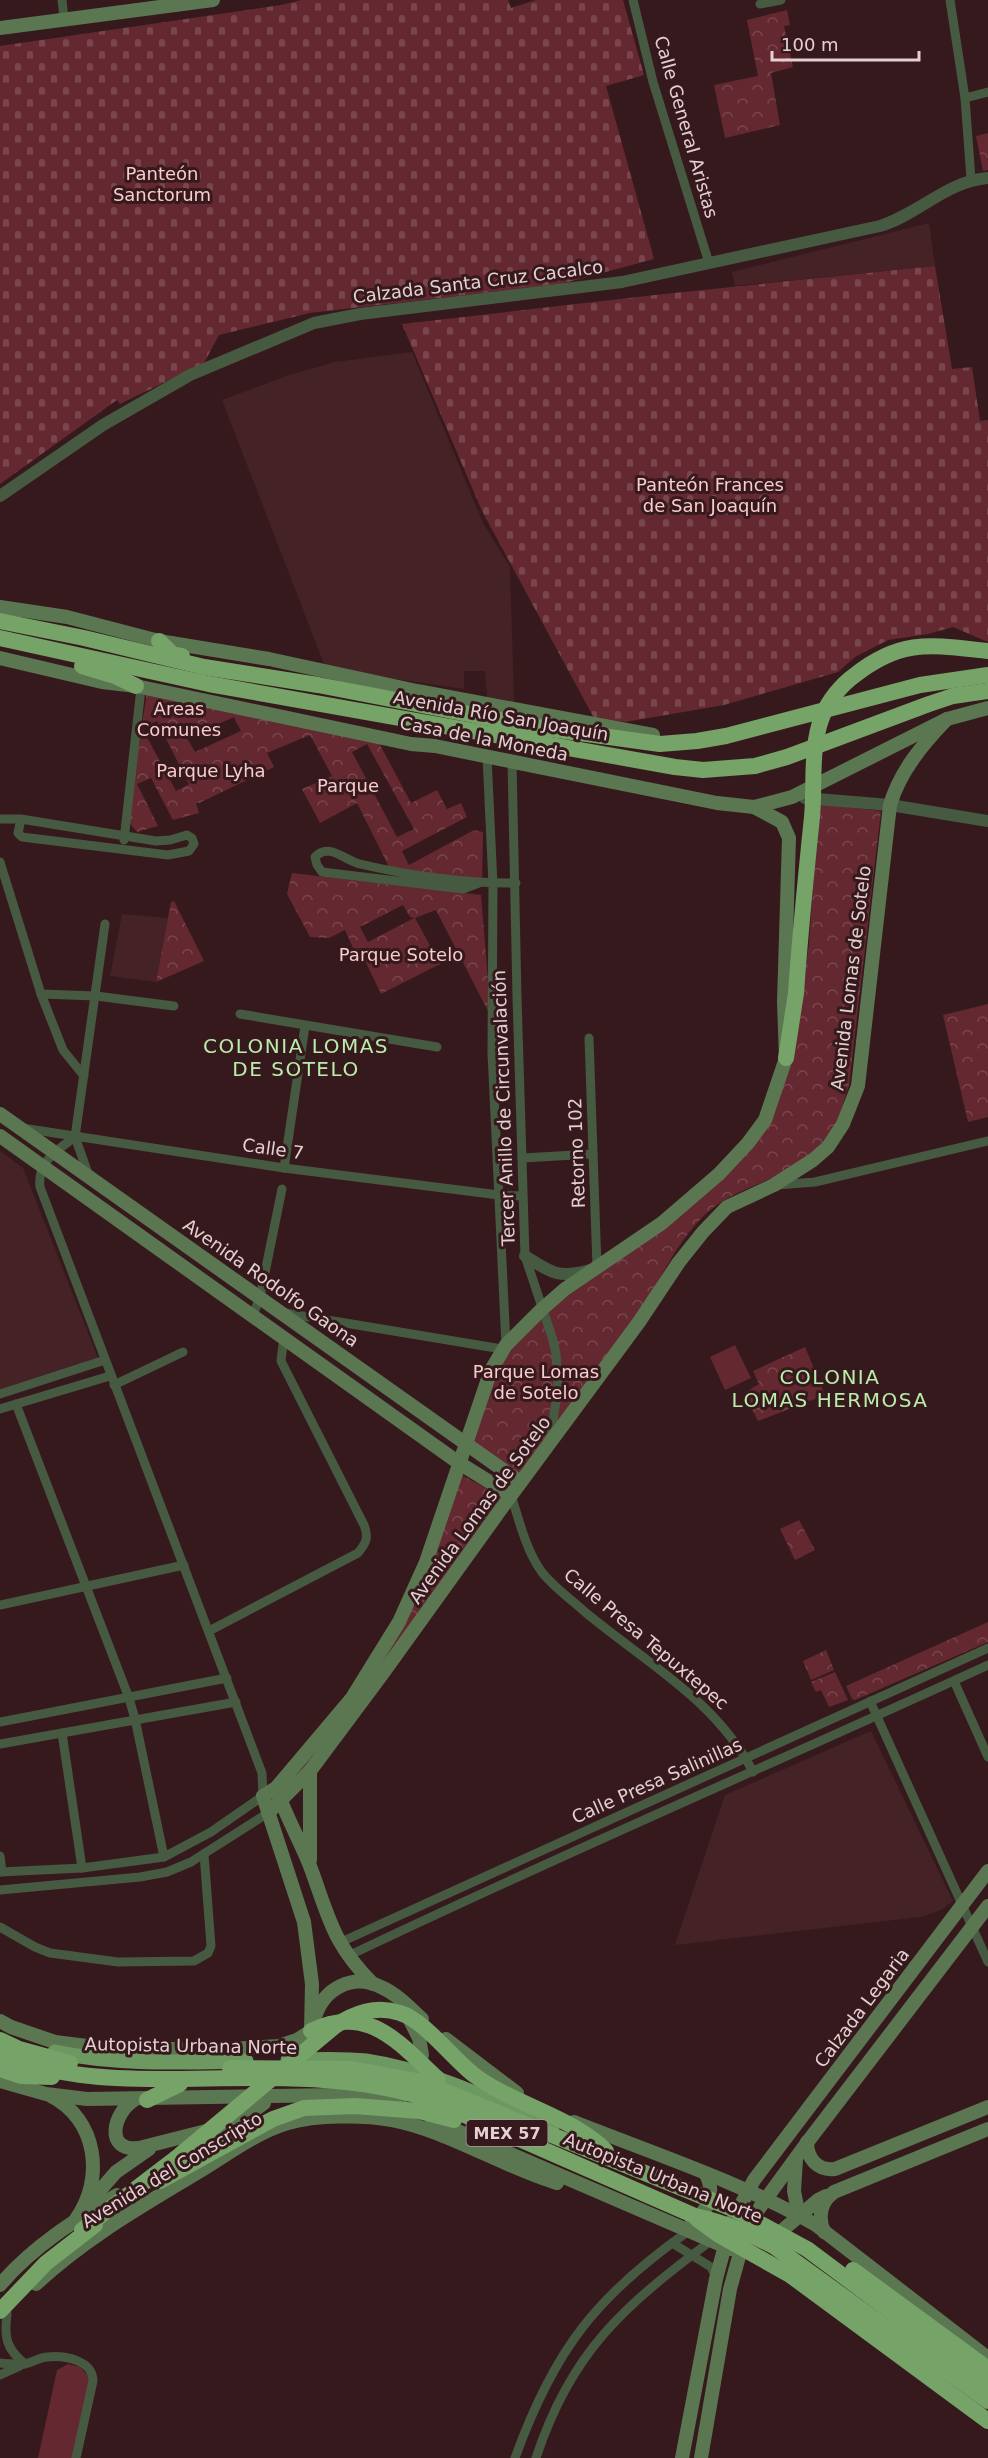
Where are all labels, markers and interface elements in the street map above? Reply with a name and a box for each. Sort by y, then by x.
scale bar [772,24,919,62]
street label: Calle General Aristas [650,33,723,220]
text: 100 m [781,34,839,55]
park label: Panteón Sanctorum [113,163,211,205]
street label: Calzada Santa Cruz Cacalco [352,256,604,307]
park label: Panteón Frances de San Joaquín [636,474,784,516]
street label: Avenida Río San Joaquín [392,686,610,745]
park label: Areas Comunes [137,698,221,740]
street label: Casa de la Moneda [398,712,570,765]
park label: Parque Lyha [156,760,266,781]
park label: Parque [317,775,379,796]
street label: Avenida Lomas de Sotelo [826,864,875,1092]
park label: Parque Sotelo [339,944,463,965]
street label: Tercer Anillo de Circunvalación [488,970,519,1247]
district label: COLONIA LOMAS DE SOTELO [203,1034,389,1081]
street label: Retorno 102 [564,1097,589,1209]
street label: Calle 7 [241,1134,305,1163]
street label: Avenida Rodolfo Gaona [180,1214,363,1351]
park label: Parque Lomas de Sotelo [473,1361,599,1403]
district label: COLONIA LOMAS HERMOSA [732,1365,928,1412]
street label: Avenida Lomas de Sotelo [404,1412,555,1608]
street label: Calle Presa Tepuxtepec [560,1564,733,1714]
street label: Calle Presa Salinillas [568,1733,745,1828]
street label: Calzada Legaria [810,1944,913,2071]
street label: Autopista Urbana Norte [85,2033,297,2058]
street label: Avenida del Conscripto [78,2107,266,2232]
road number: MEX 57 [466,2120,548,2146]
street label: Autopista Urbana Norte [561,2128,766,2227]

